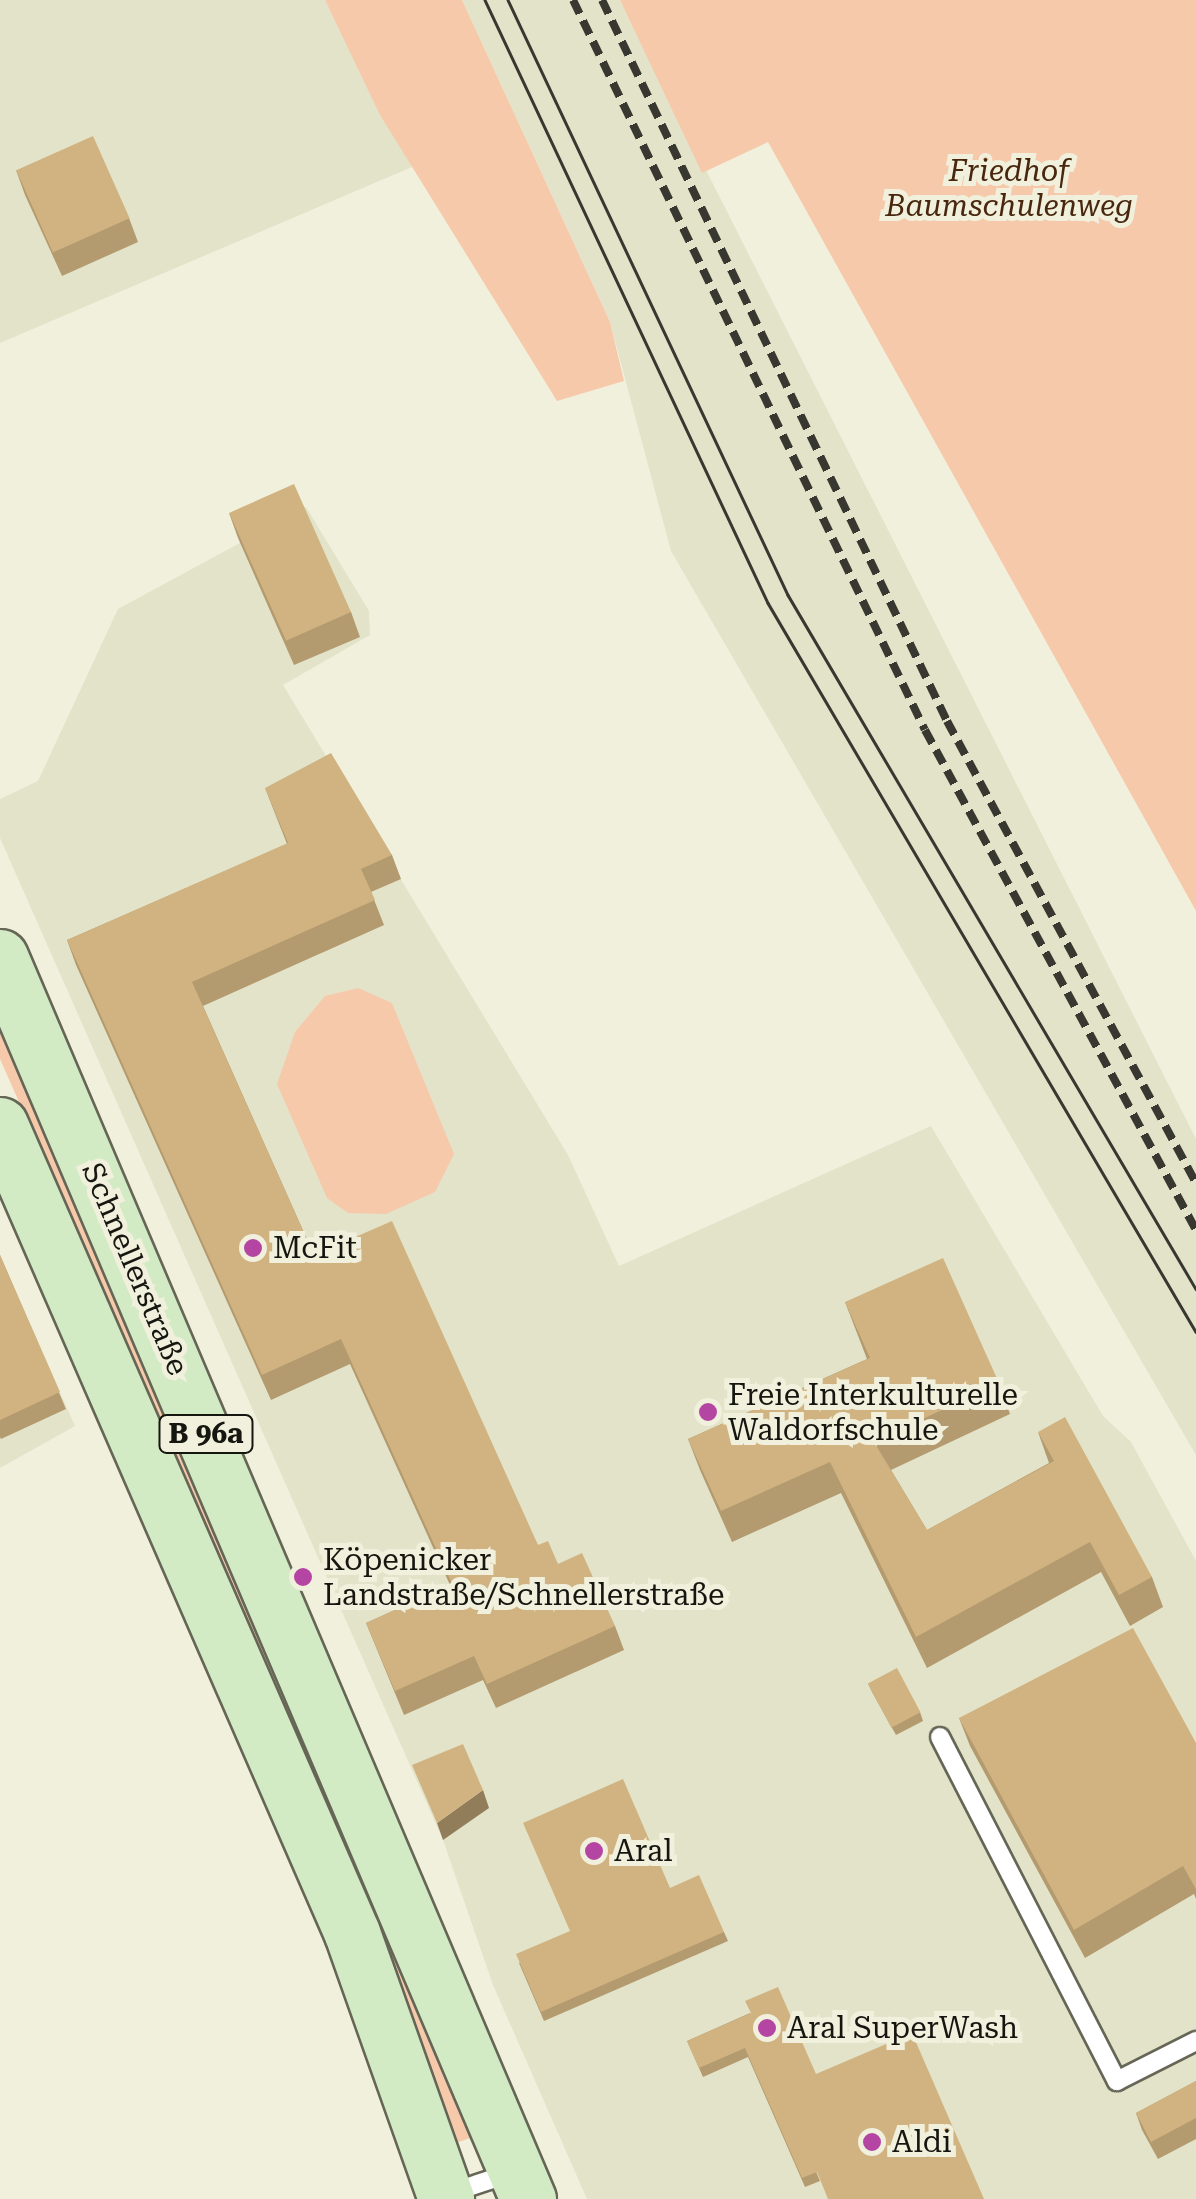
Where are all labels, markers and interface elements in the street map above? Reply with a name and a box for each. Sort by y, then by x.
park label: Friedhof Baumschulenweg [885,153,1133,224]
street label: Schnellerstraße [74,1157,196,1381]
place label: McFit [273,1230,357,1266]
marker: McFit [242,1237,264,1259]
place label: Freie Interkulturelle Waldorfschule [728,1377,1018,1448]
marker: Freie Interkulturelle Waldorfschule [697,1401,719,1423]
road number: B 96a [156,1411,256,1457]
place label: Köpenicker Landstraße/Schnellerstraße [323,1542,725,1612]
marker: Köpenicker Landstraße/Schnellerstraße [292,1566,314,1588]
place label: Aral [614,1833,673,1869]
marker: Aral [583,1840,605,1862]
place label: Aral SuperWash [787,2010,1018,2046]
marker: Aral SuperWash [756,2017,778,2039]
place label: Aldi [892,2124,951,2160]
marker: Aldi [861,2131,883,2153]

